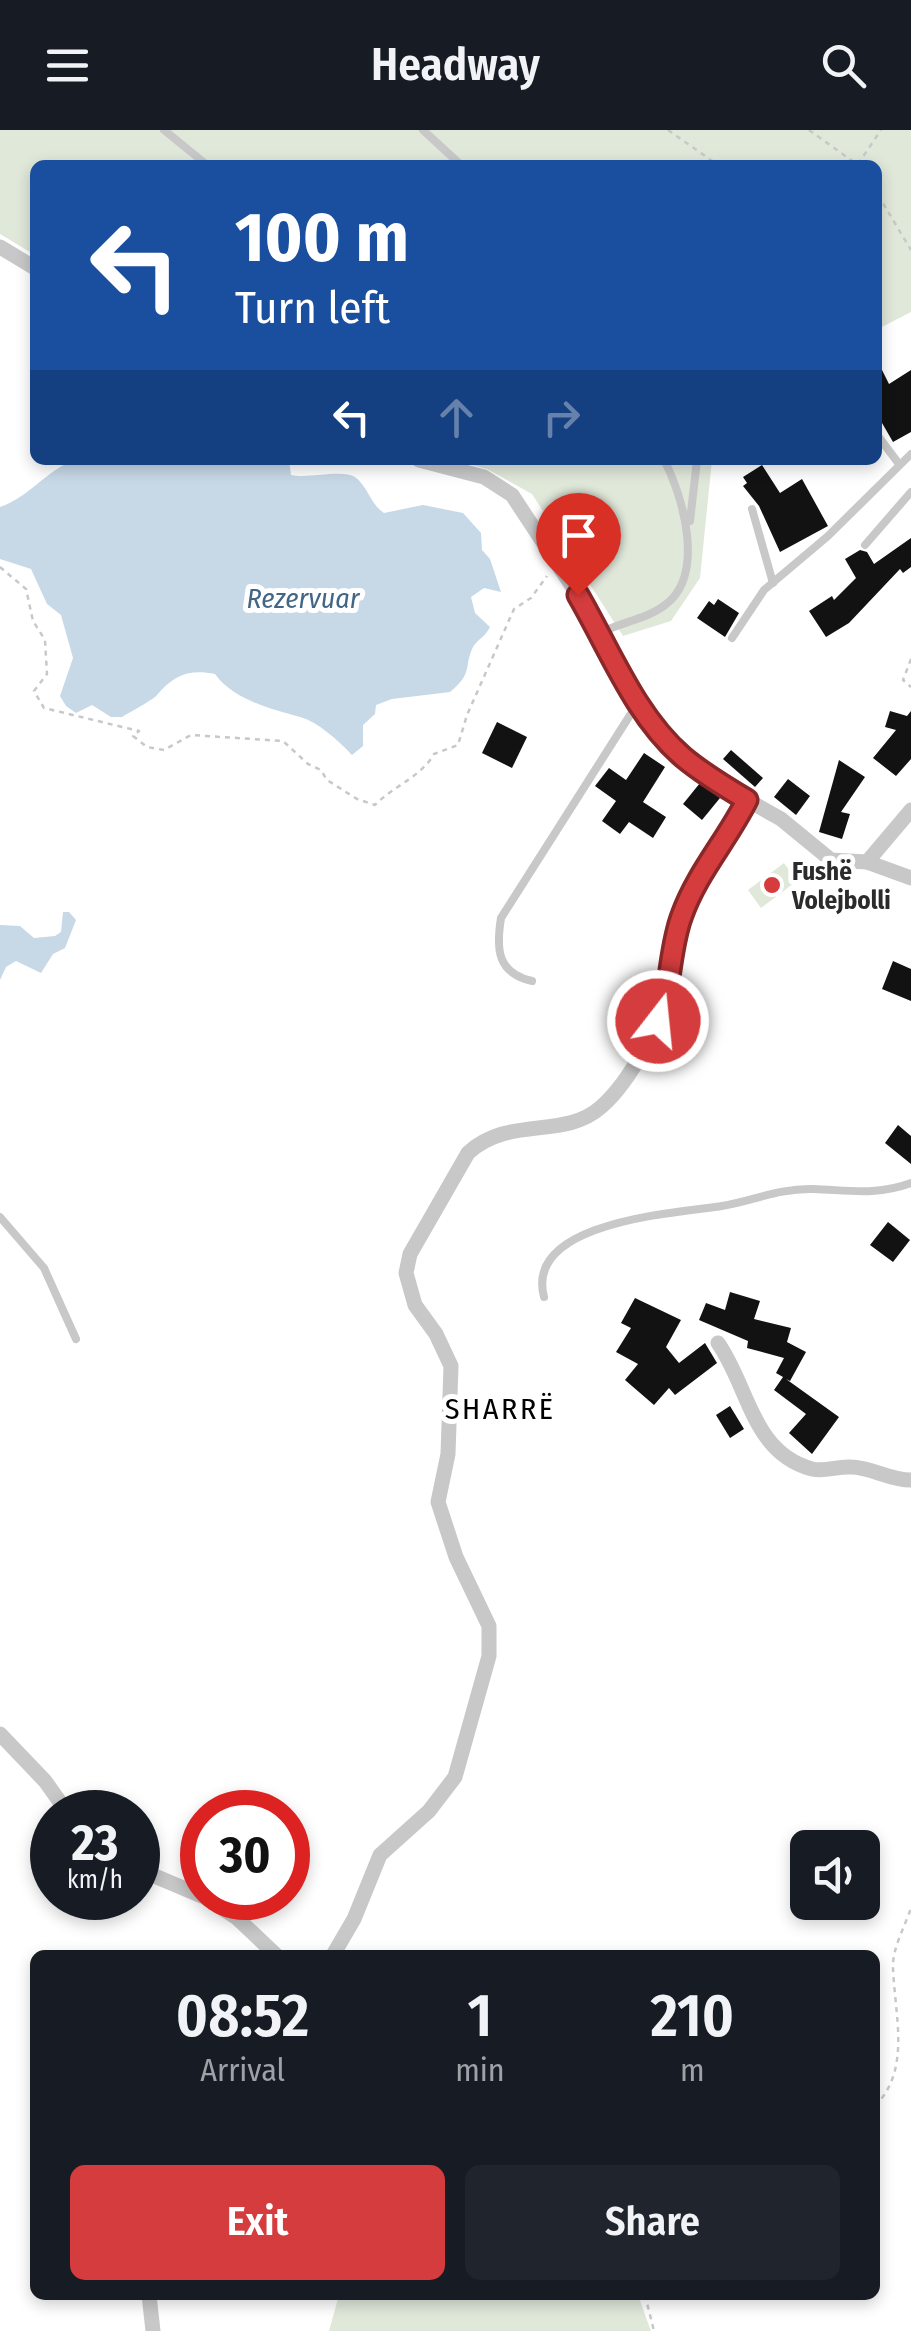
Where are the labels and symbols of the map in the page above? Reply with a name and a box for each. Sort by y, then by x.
pin [536,493,621,596]
water label: Rezervuar [247,582,361,615]
place label: Fushë Volejbolli [791,857,891,916]
marker: Fushë Volejbolli [761,874,783,896]
position arrow [606,969,710,1073]
district label: SHARRË [445,1391,555,1427]
speed limit sign: 30 [180,1790,310,1920]

